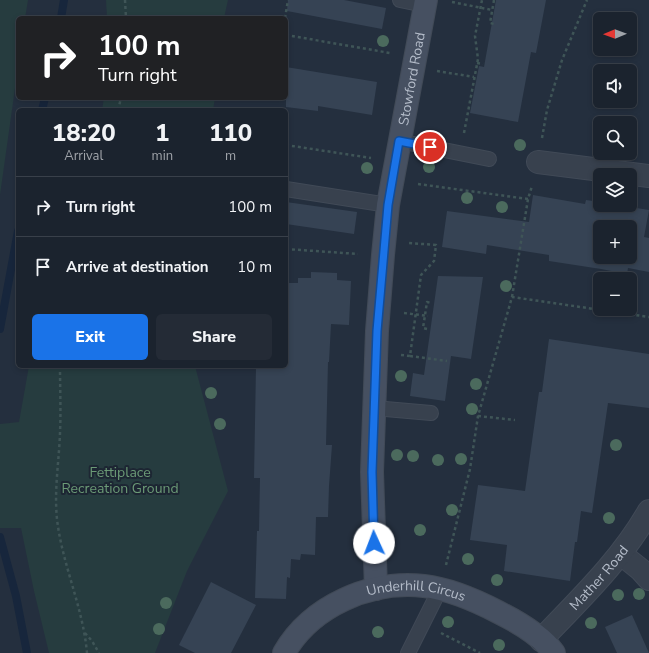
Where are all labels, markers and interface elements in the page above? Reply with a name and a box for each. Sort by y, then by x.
north arrow [593,12,637,56]
map controls [593,12,637,316]
text: 100 m [98,27,181,65]
street label: Stowford Road [394,31,430,127]
icon: right [32,32,84,84]
text: Turn right [98,63,177,87]
button: sound [593,64,637,108]
button: search [593,116,637,160]
text: 18:20 [52,117,116,149]
text: 1 [155,117,170,149]
text: 110 [209,117,252,149]
pin [413,130,447,164]
icon: arrive [419,136,441,158]
text: Arrival [64,147,103,165]
text: min [152,147,173,165]
text: m [225,147,236,165]
button: layers [593,168,637,212]
icon: right [32,196,54,218]
text: Turn right [66,197,135,217]
text: 100 m [228,197,272,217]
button: + [593,220,637,264]
icon: arrive [32,256,54,278]
text: Arrive at destination [66,257,209,277]
text: 10 m [237,257,272,277]
button: − [593,272,637,316]
button: Exit [32,314,148,360]
button: Share [156,314,272,360]
park label: Fettiplace Recreation Ground [61,463,179,498]
position arrow [353,522,395,564]
street label: Mather Road [565,541,633,615]
street label: Underhill Circus [364,576,469,606]

